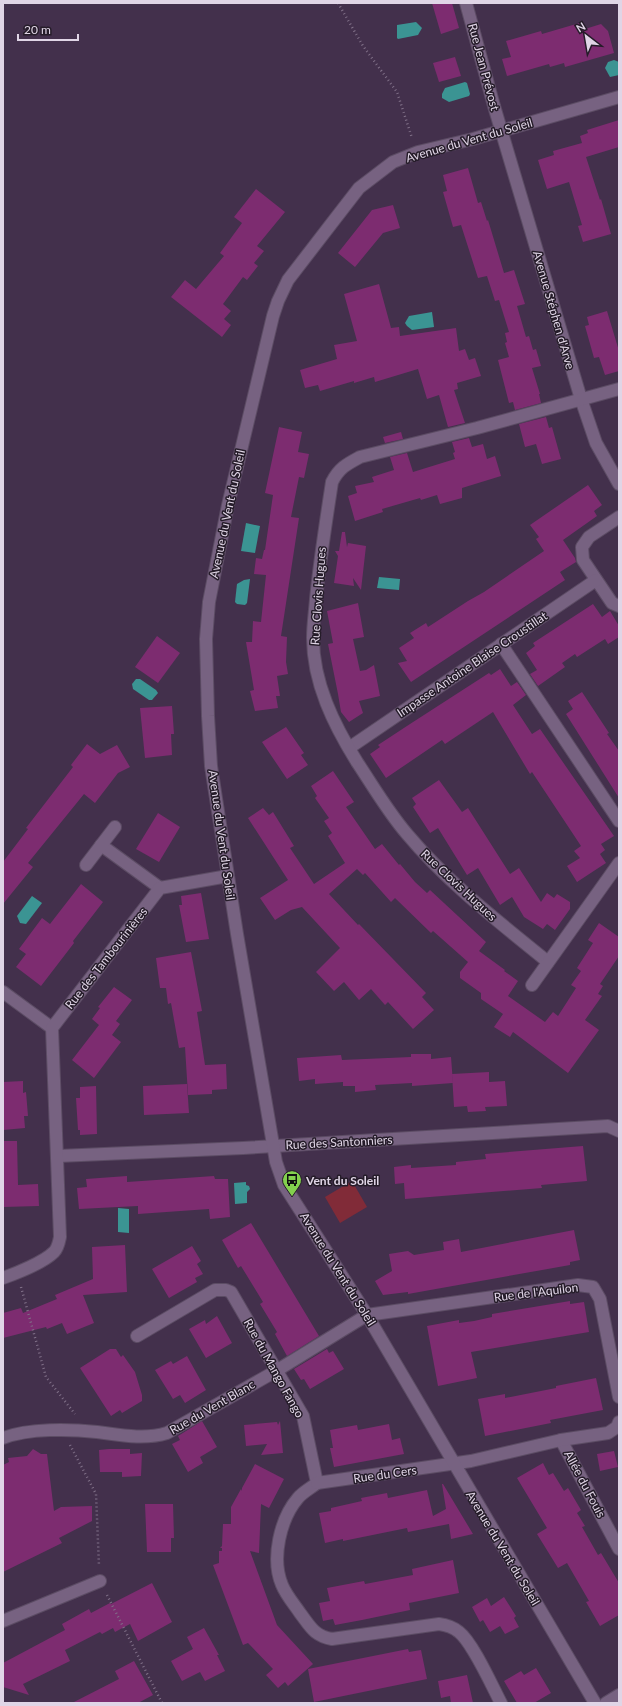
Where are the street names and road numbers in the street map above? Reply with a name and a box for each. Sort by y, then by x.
street label: Rue Jean Prévost [465,22,503,113]
street label: Avenue du Vent du Soleil [404,115,534,165]
street label: Avenue Stéphen d'Arve [530,249,578,371]
street label: Avenue du Vent du Soleil [206,448,248,580]
street label: Rue Clovis Hugues [307,546,329,646]
street label: Impasse Antoine Blaise Croustillat [394,608,551,720]
street label: Avenue du Vent du Soleil [205,769,239,901]
street label: Rue Clovis Hugues [418,846,500,924]
street label: Rue des Tambourinières [62,904,150,1012]
street label: Rue des Santonniers [285,1132,393,1152]
street label: Avenue du Vent du Soleil [297,1209,379,1329]
street label: Rue de l'Aquilon [493,1279,579,1305]
street label: Rue du Mango Fango [241,1316,308,1420]
street label: Rue du Vent Blanc [167,1376,257,1437]
street label: Allée du Fouis [561,1448,609,1520]
street label: Rue du Cers [352,1462,418,1486]
street label: Avenue du Vent du Soleil [463,1488,543,1608]

